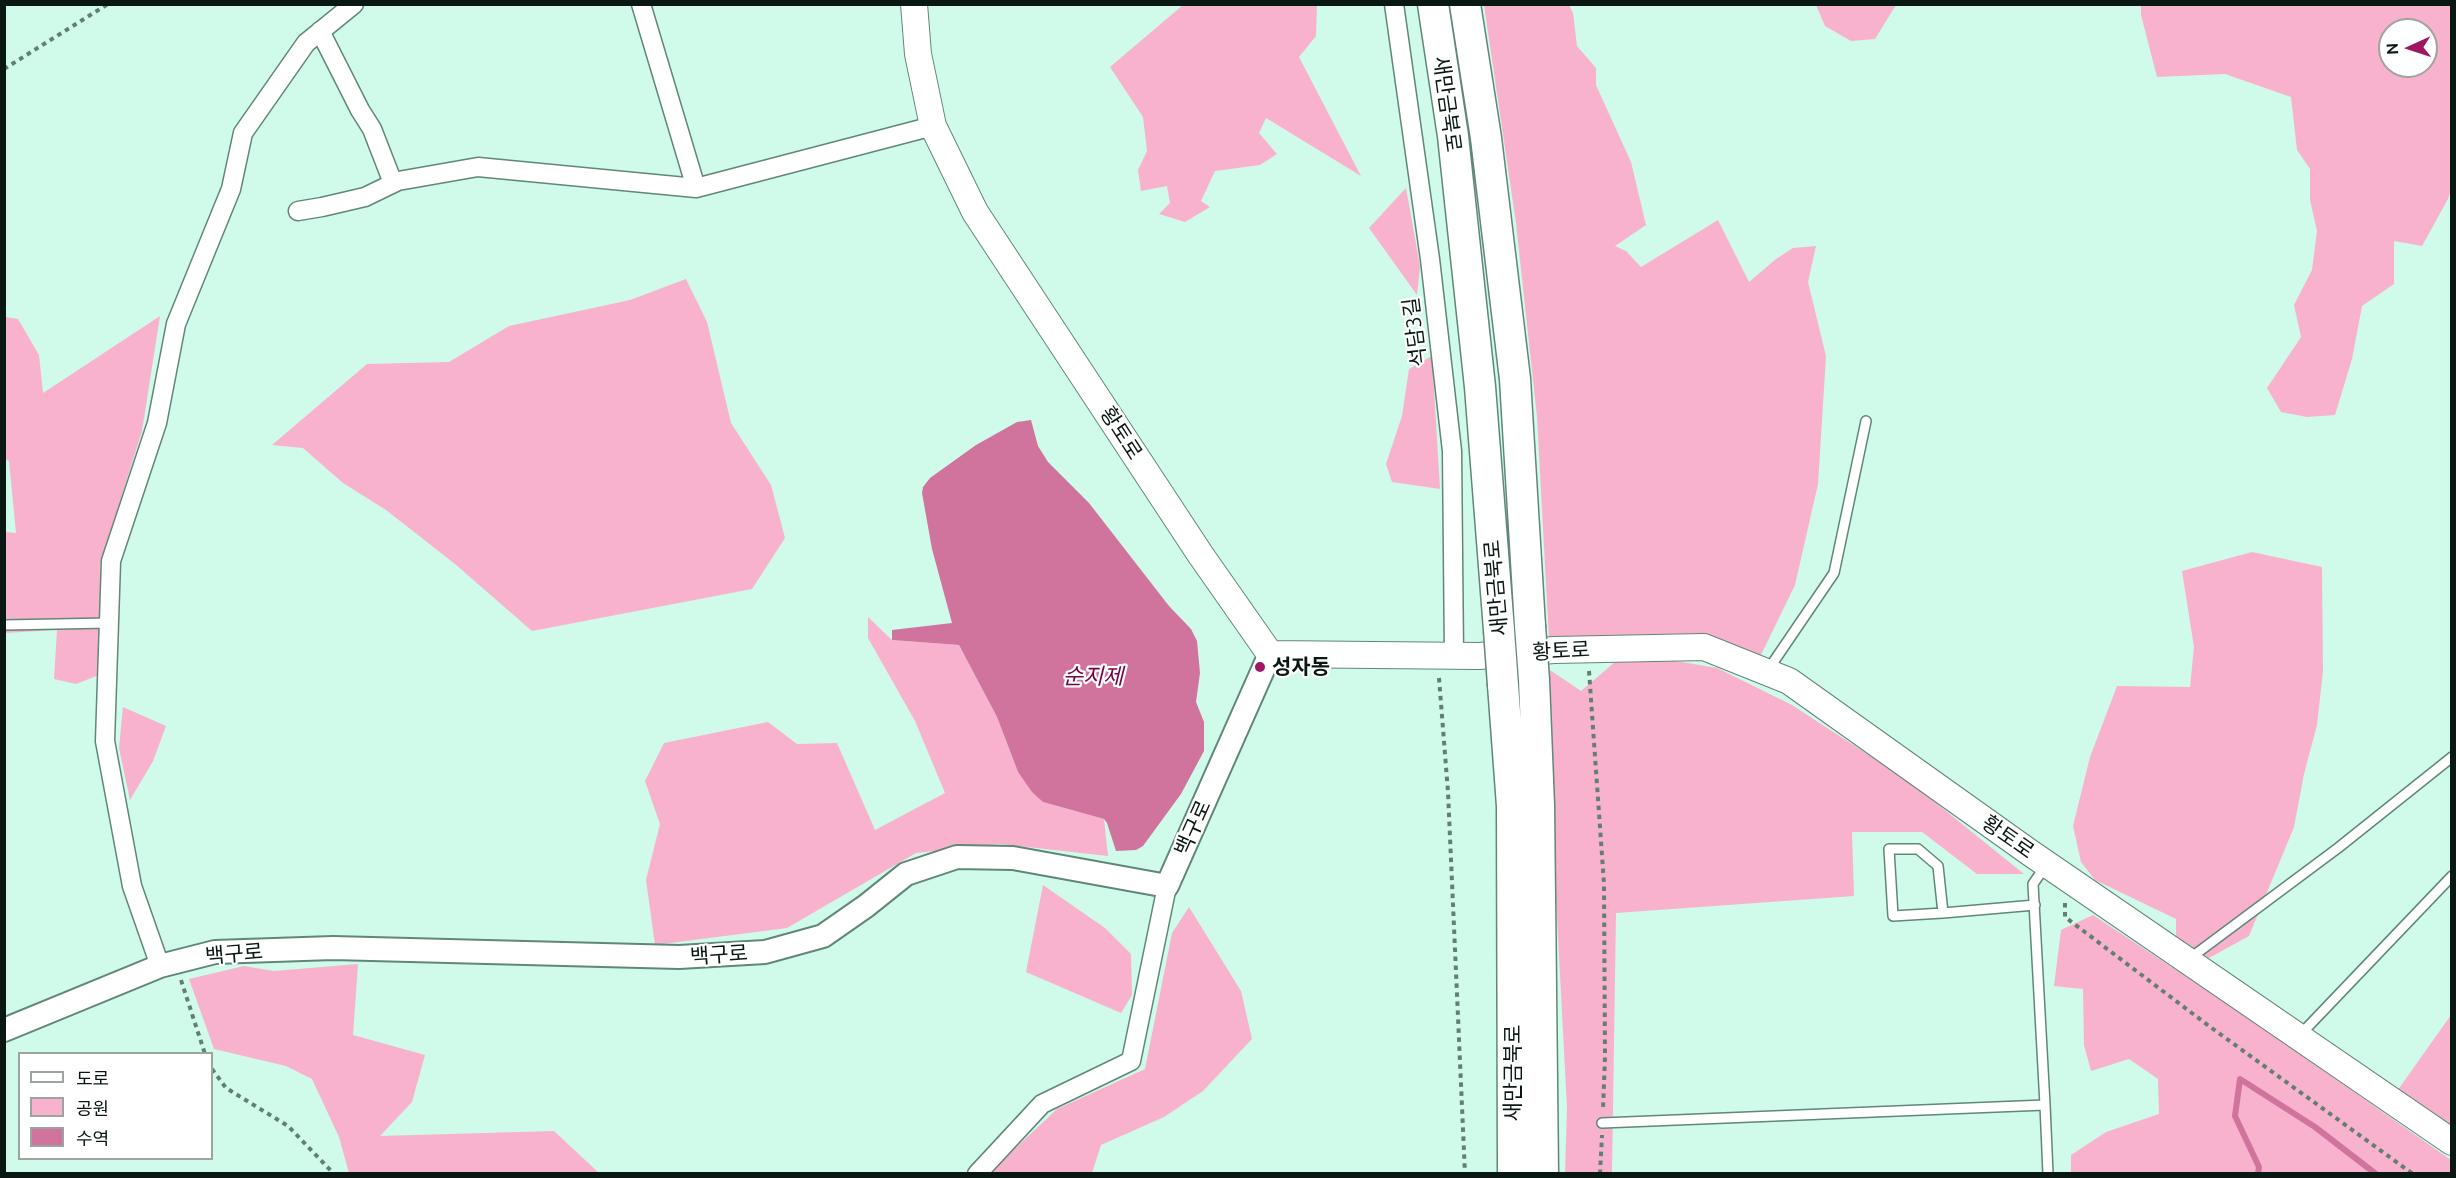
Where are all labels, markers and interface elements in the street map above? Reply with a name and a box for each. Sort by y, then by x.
north arrow [2378,18,2438,78]
text: N [2383,42,2401,55]
street label: 새만금북로 [1428,54,1466,154]
street label: 석담3길 [1398,296,1432,368]
street label: 황토로 [1095,402,1147,464]
street label: 새만금북로 [1479,539,1513,637]
street label: 황토로 [1531,637,1591,665]
place label: 성자동 [1272,654,1330,680]
marker: 성자동 [1253,660,1267,674]
water label: 순지제 [1063,664,1123,690]
street label: 백구로 [1170,796,1216,860]
street label: 황토로 [1977,810,2039,864]
street label: 백구로 [204,939,264,969]
street label: 백구로 [689,940,749,970]
street label: 새만금북로 [1500,1025,1526,1121]
legend [18,1052,213,1160]
text: 도로 [76,1068,109,1088]
text: 공원 [76,1098,109,1118]
text: 수역 [76,1128,109,1148]

